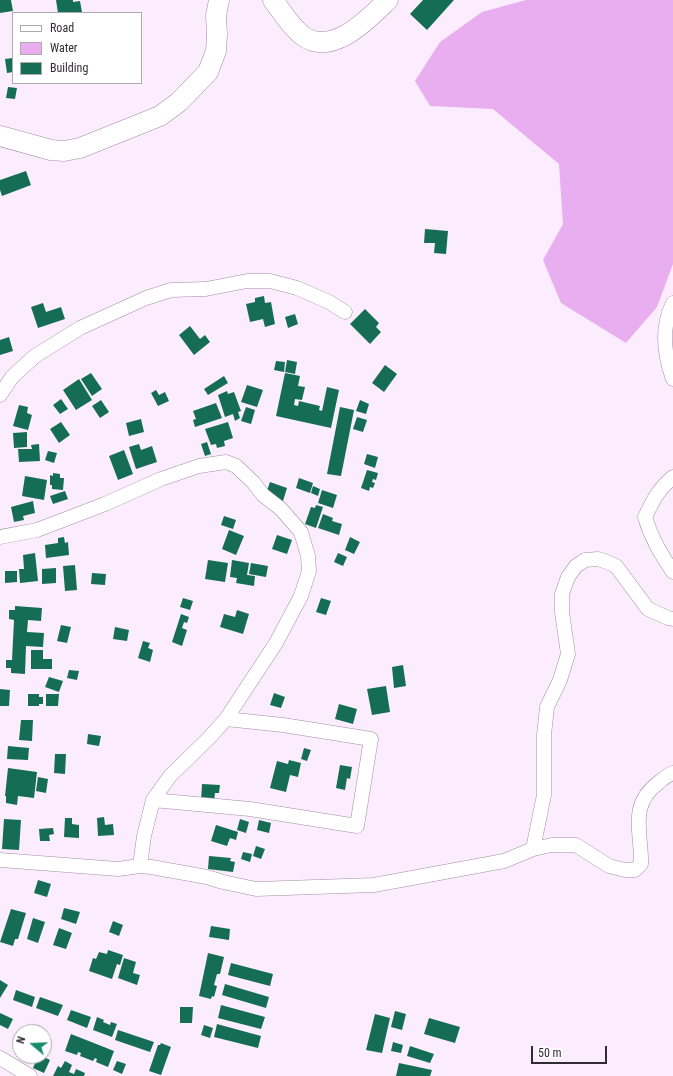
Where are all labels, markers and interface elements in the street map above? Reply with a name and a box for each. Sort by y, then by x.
legend [12,12,142,84]
text: Road [50,21,74,35]
text: Water [50,41,78,55]
text: Building [50,61,88,75]
north arrow [12,1024,52,1064]
text: N [14,1035,28,1046]
scale bar [533,1038,609,1064]
text: 50 m [538,1046,562,1060]

